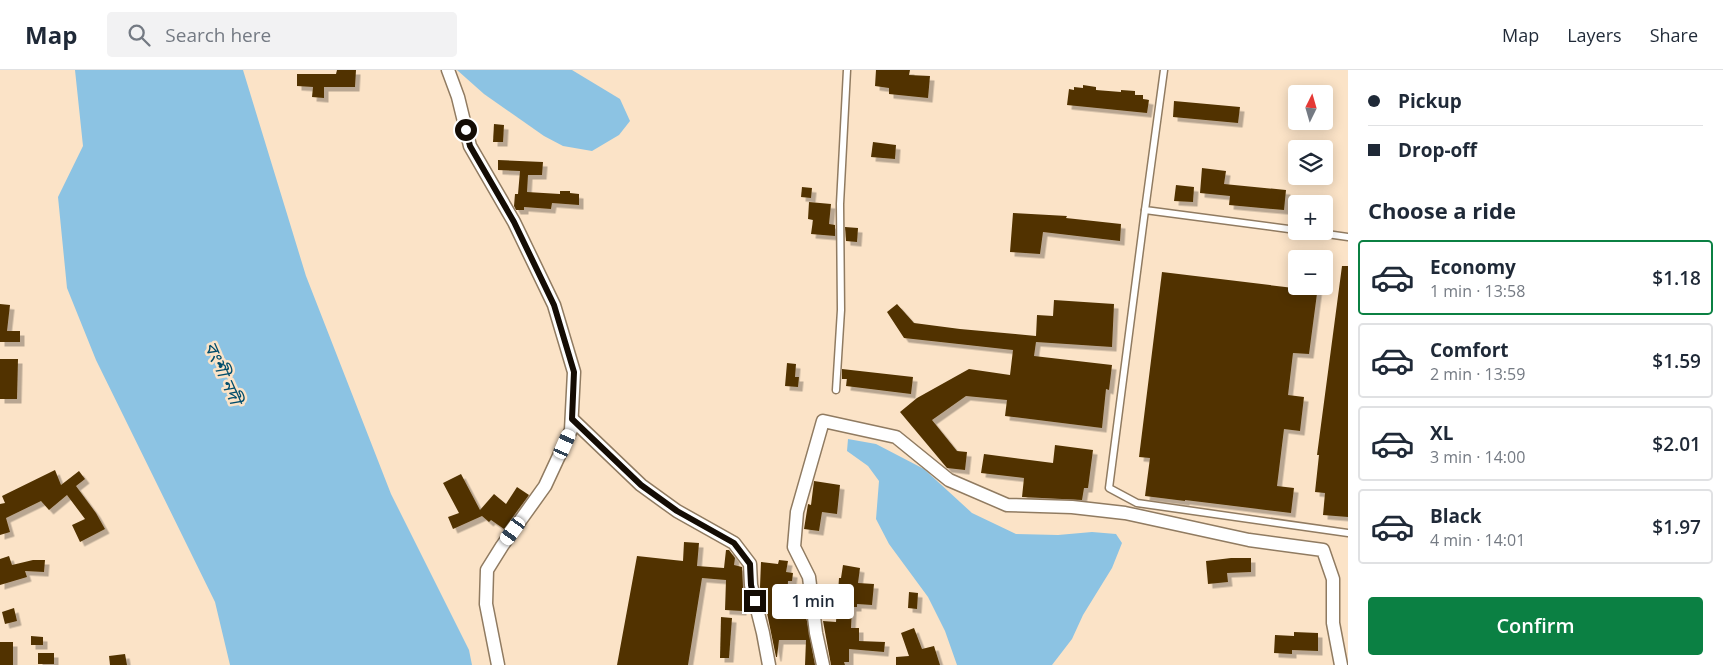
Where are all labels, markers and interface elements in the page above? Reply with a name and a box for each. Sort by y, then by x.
search box [107,12,457,57]
text: Map [25,18,77,51]
icon: search [125,21,153,49]
text: Search here [165,22,271,48]
text: Map [1502,23,1539,47]
text: Layers [1567,23,1622,47]
text: Share [1650,23,1698,47]
north arrow [1288,85,1332,130]
map controls [1288,85,1333,295]
text: Pickup [1398,88,1462,114]
route start [455,119,477,141]
text: Drop-off [1398,137,1477,163]
button: layers [1288,140,1333,185]
button: + [1288,195,1333,240]
text: Choose a ride [1368,195,1516,225]
button: − [1288,250,1333,295]
text: Economy [1430,254,1516,280]
icon: car [1370,255,1415,300]
text: $1.18 [1652,265,1701,291]
text: 1 min · 13:58 [1430,280,1525,302]
text: Comfort [1430,337,1509,363]
water label: বংশী নদী [200,338,250,411]
icon: car [1370,338,1415,383]
text: $1.59 [1652,348,1701,374]
text: 2 min · 13:59 [1430,363,1525,385]
text: XL [1430,420,1453,446]
icon: car [1370,421,1415,466]
car [552,427,577,461]
text: $2.01 [1652,431,1701,457]
text: 3 min · 14:00 [1430,446,1525,468]
text: Black [1430,503,1482,529]
icon: car [1370,504,1415,549]
car [498,514,527,548]
text: $1.97 [1652,514,1701,540]
text: 4 min · 14:01 [1430,529,1525,551]
callout: 1 min [772,584,855,618]
route end [744,590,766,612]
text: 1 min [791,590,835,612]
button: Confirm [1368,597,1703,655]

